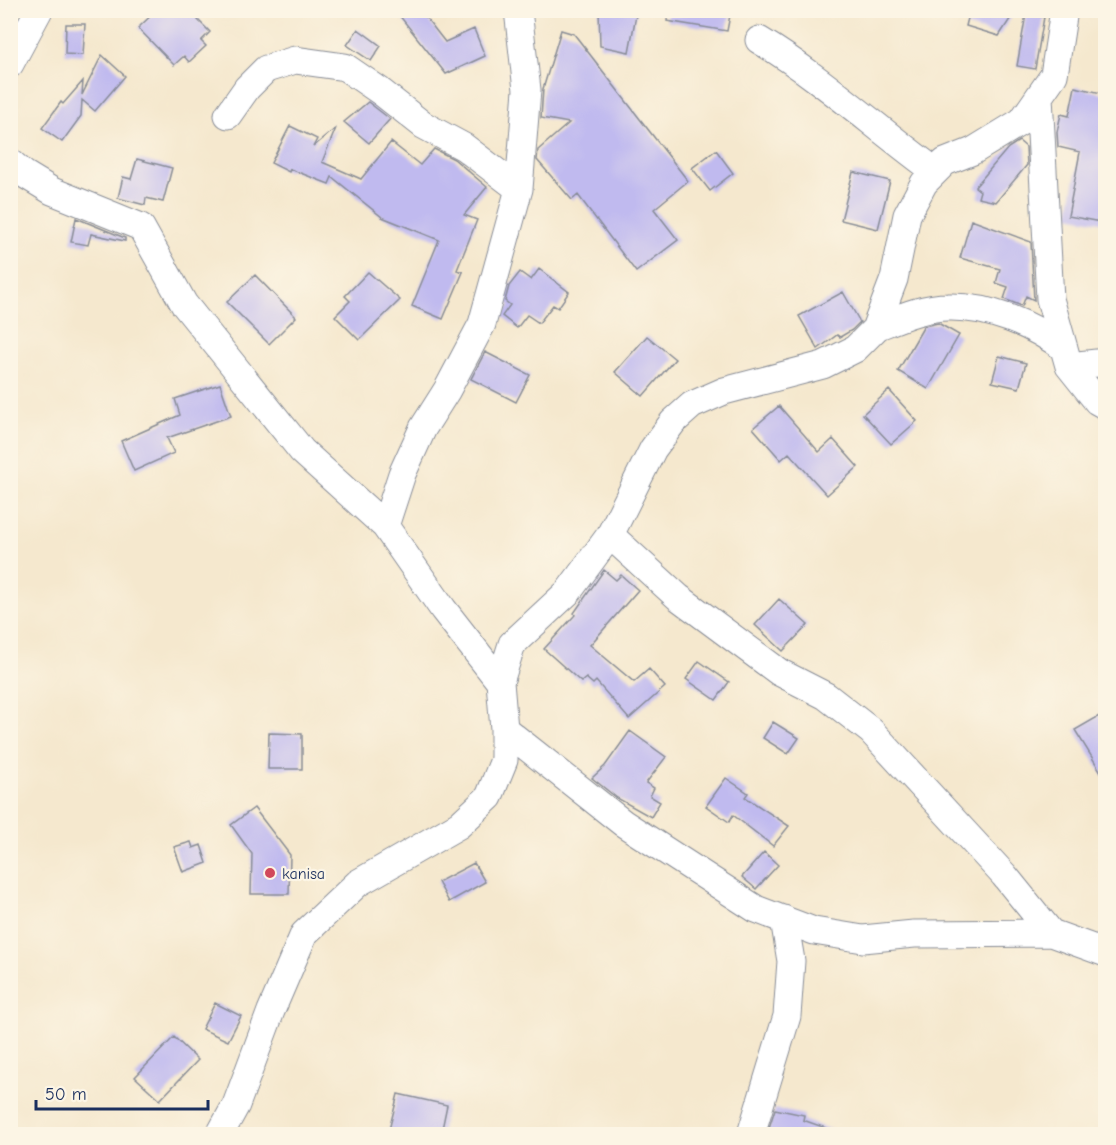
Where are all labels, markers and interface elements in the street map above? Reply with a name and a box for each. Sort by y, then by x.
place label: kanisa [282,865,325,883]
marker: kanisa [263,866,277,880]
scale bar [36,1073,208,1111]
text: 50 m [45,1084,87,1105]

